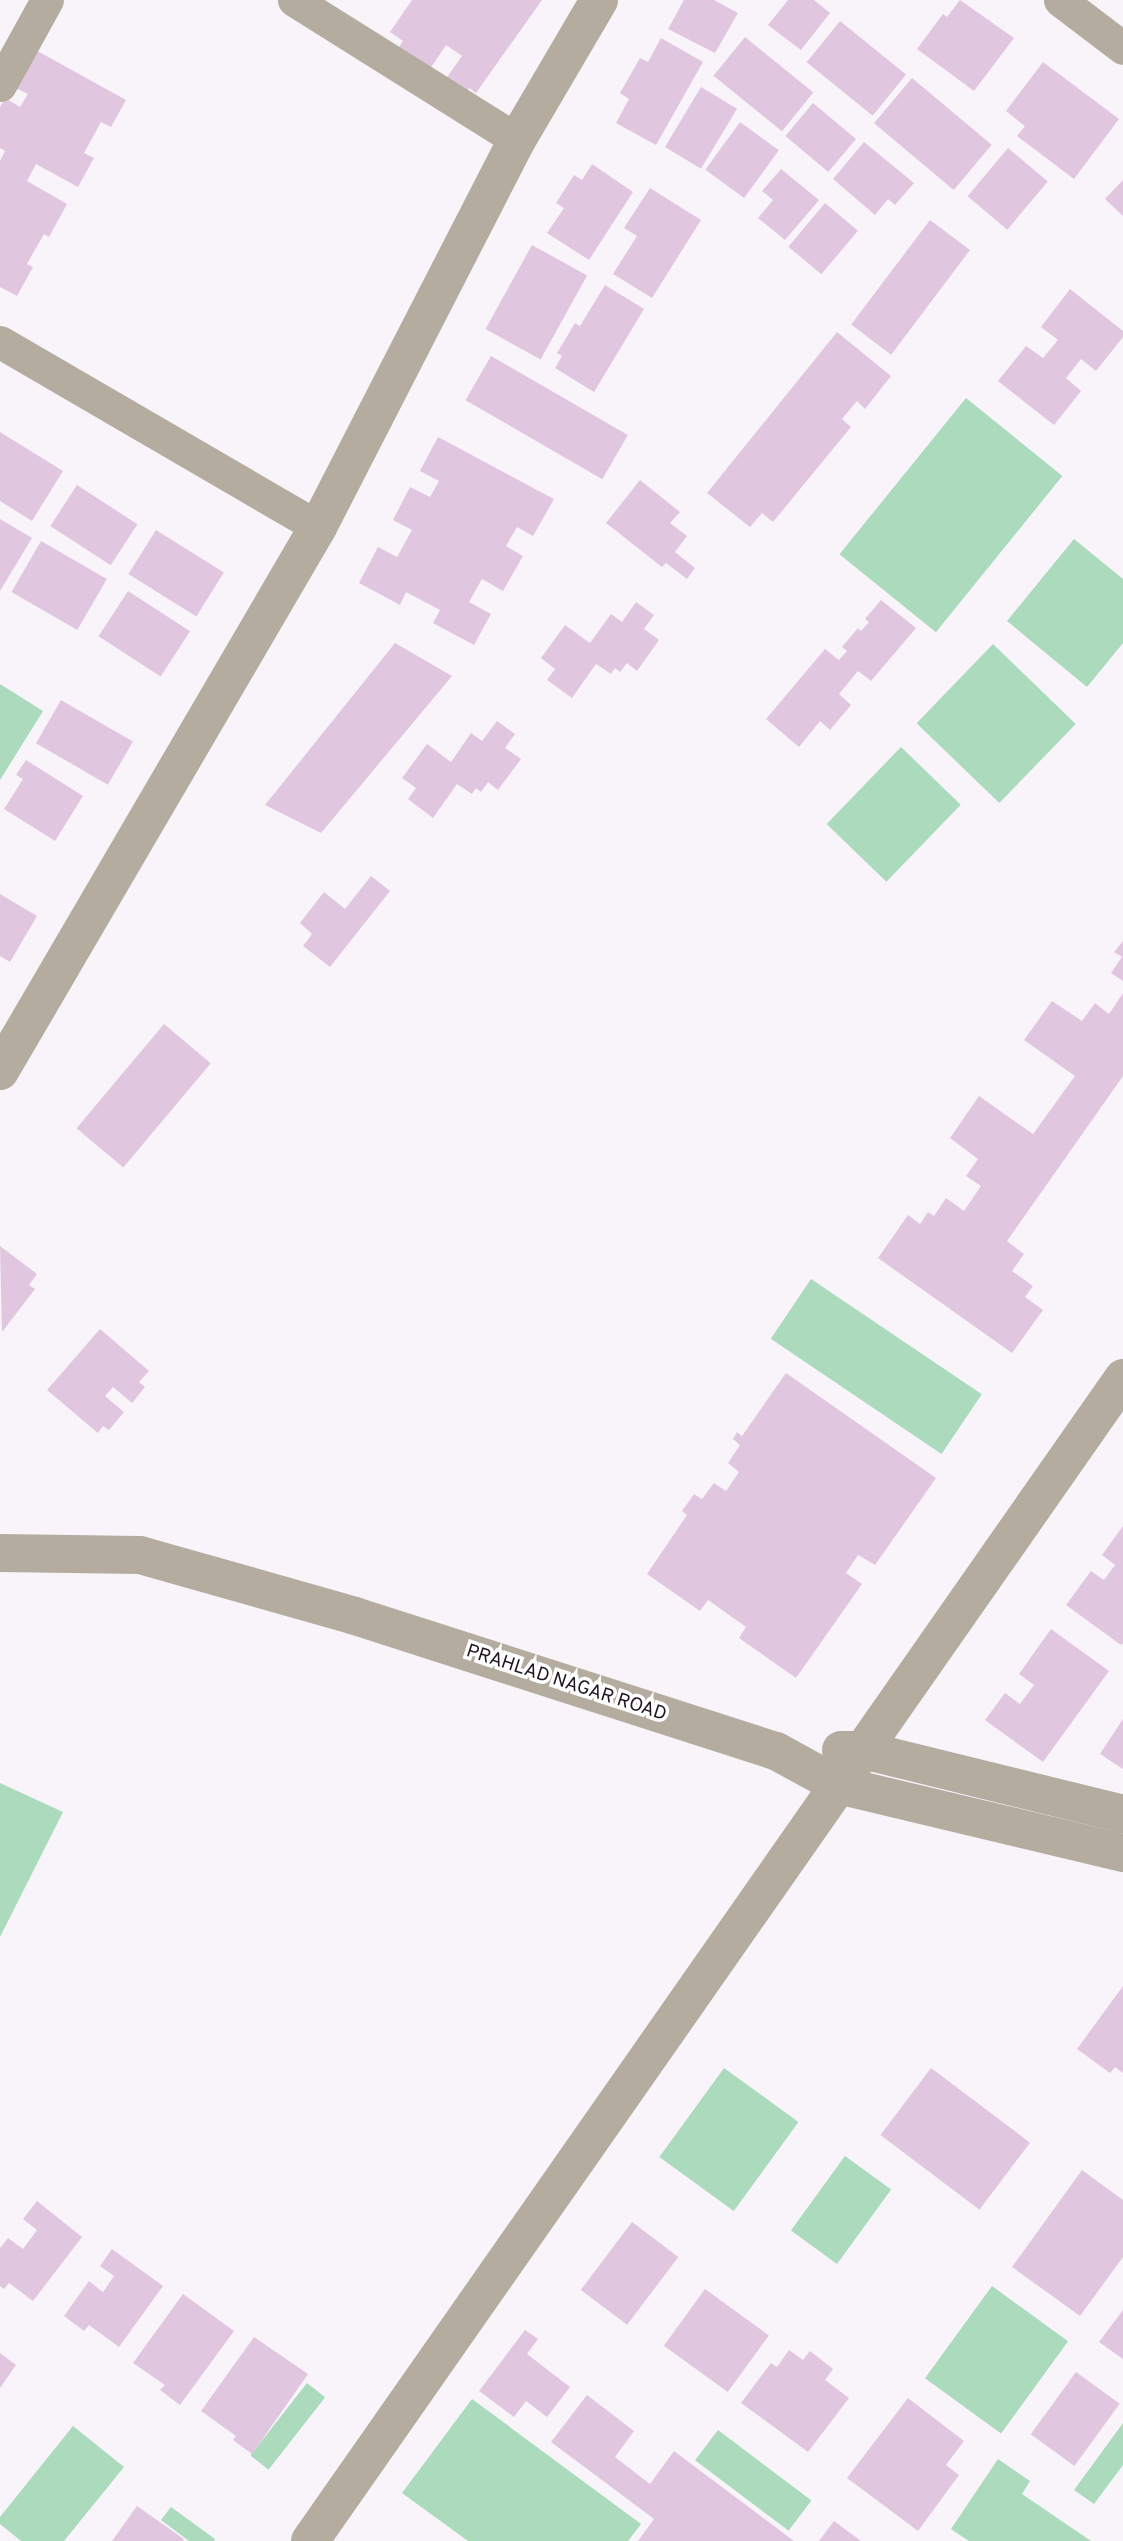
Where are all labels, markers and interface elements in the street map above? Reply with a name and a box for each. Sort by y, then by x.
street label: PRAHLAD NAGAR ROAD [463,1641,669,1727]

